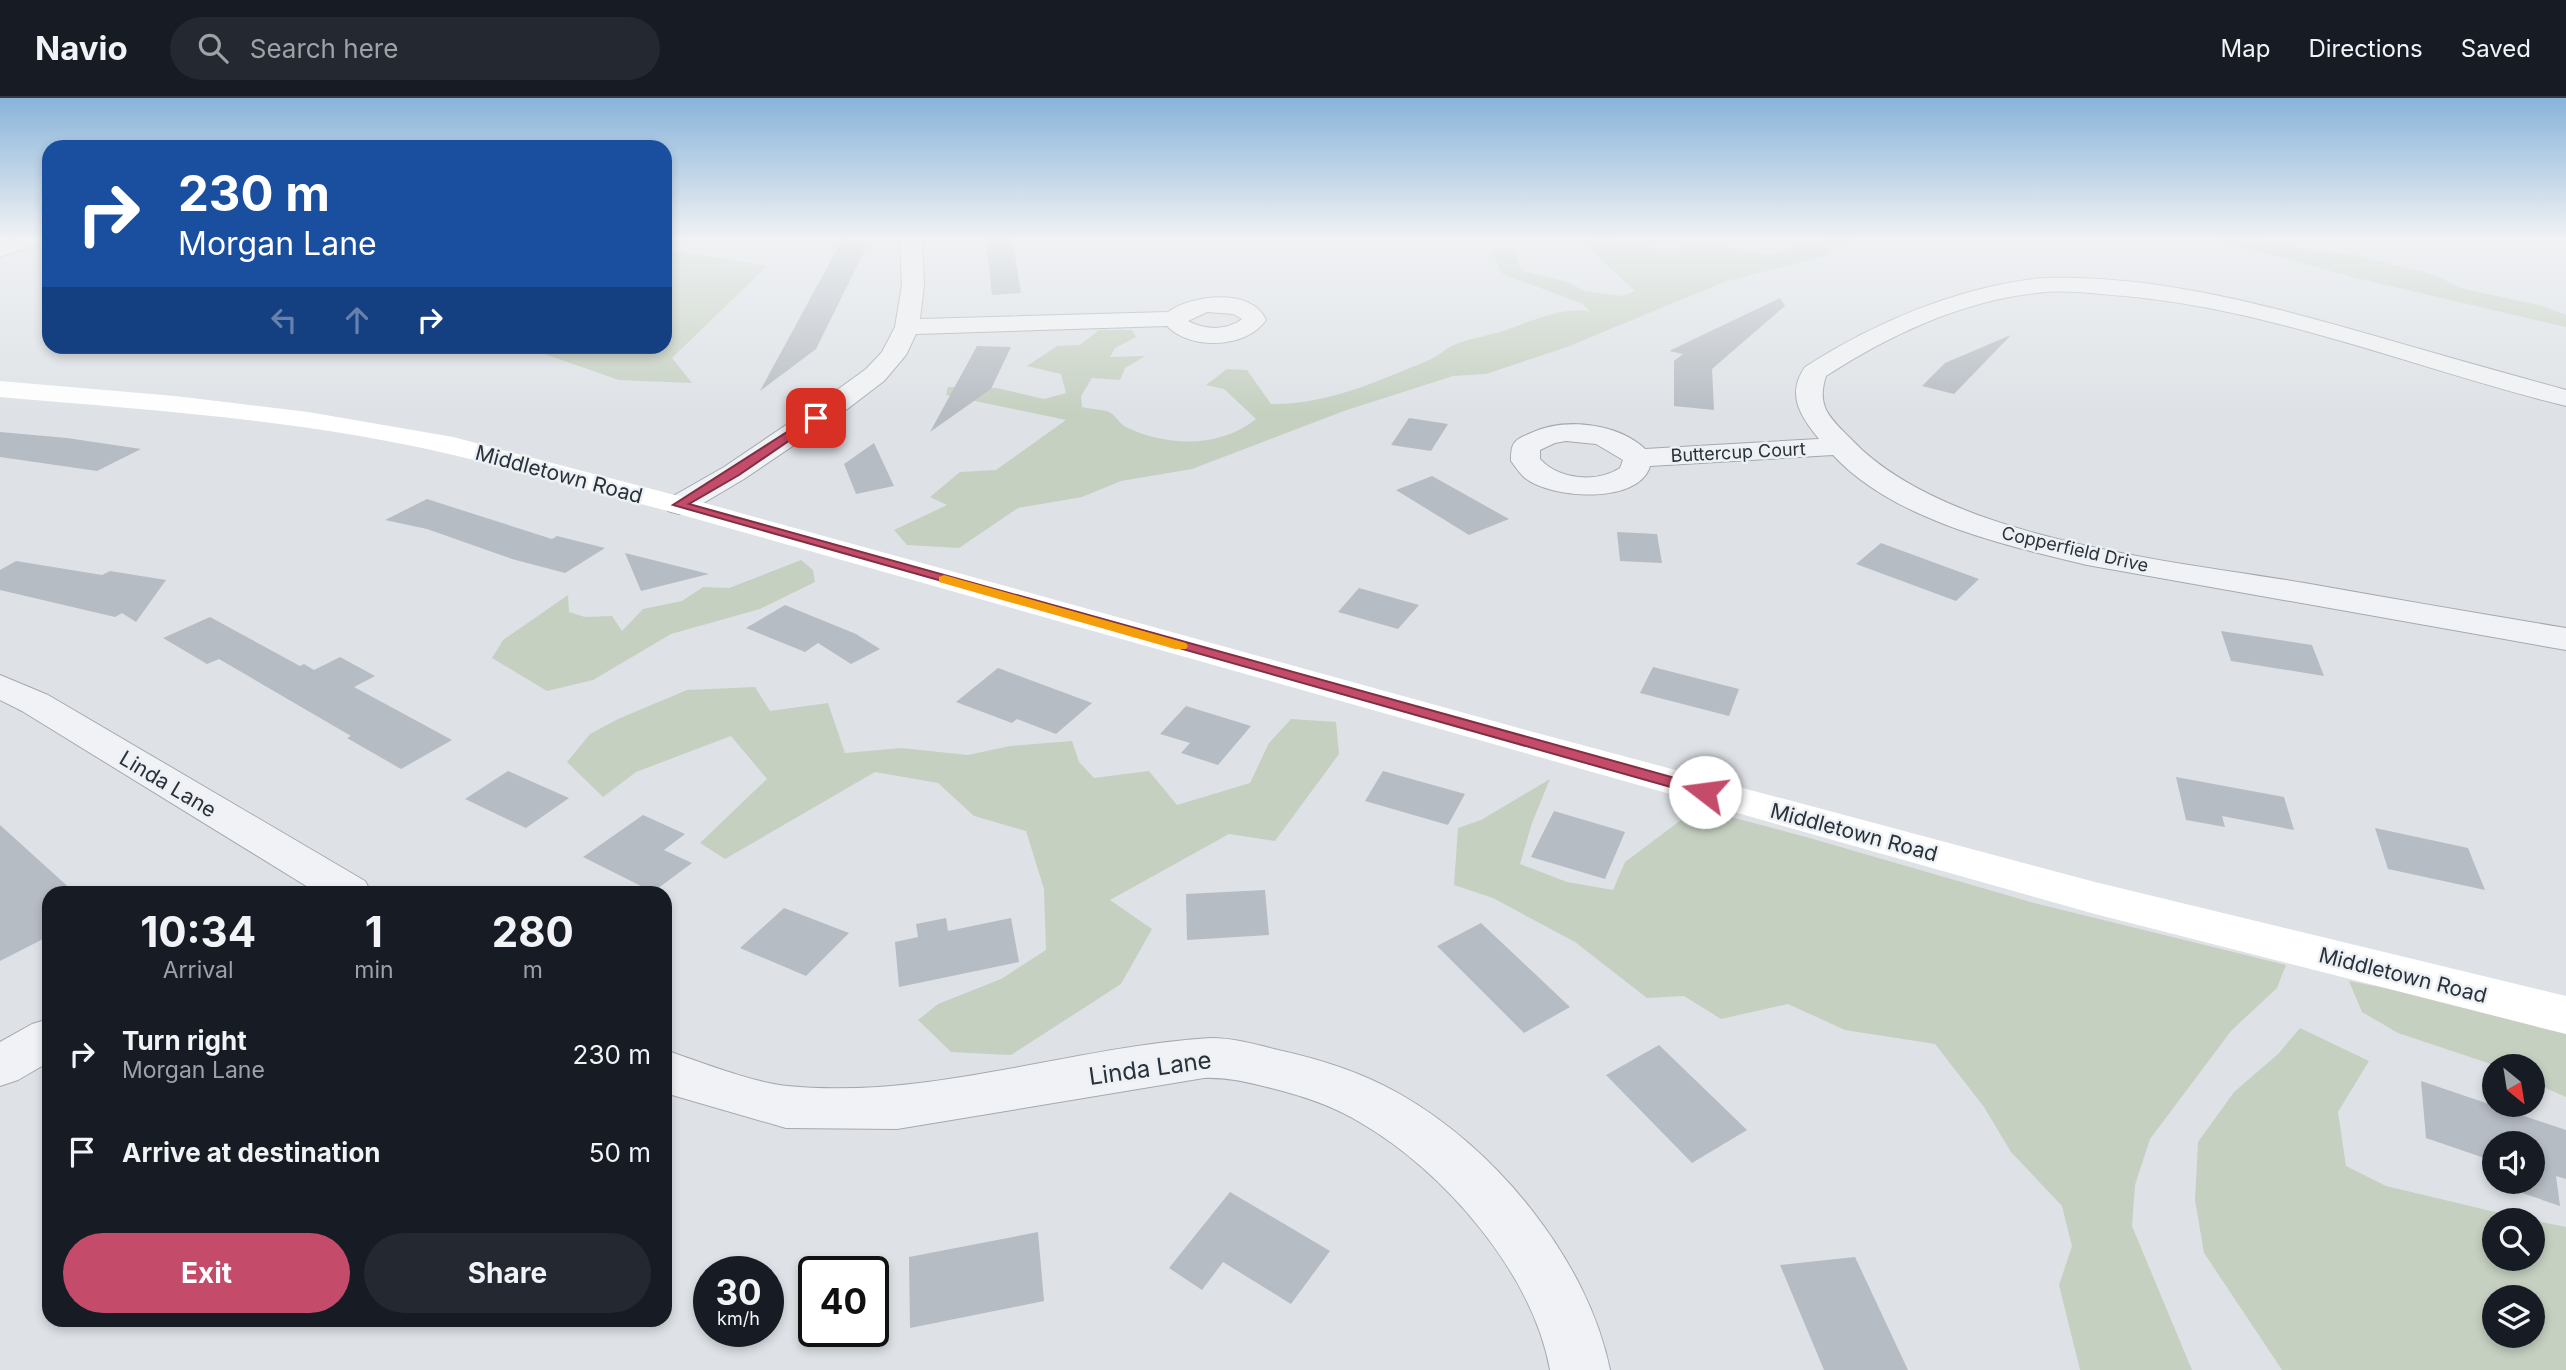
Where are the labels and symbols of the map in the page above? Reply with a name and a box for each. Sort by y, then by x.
pin [786,388,846,448]
street label: Buttercup Court [1670,438,1806,466]
street label: Middletown Road [473,440,645,508]
street label: Copperfield Drive [1999,522,2151,576]
street label: Linda Lane [115,745,221,823]
position arrow [1668,755,1742,829]
street label: Middletown Road [1768,798,1940,866]
street label: Middletown Road [2316,942,2490,1008]
street label: Linda Lane [1087,1045,1213,1091]
north arrow [2482,1054,2544,1116]
speed limit sign: 40 [798,1256,889,1347]

